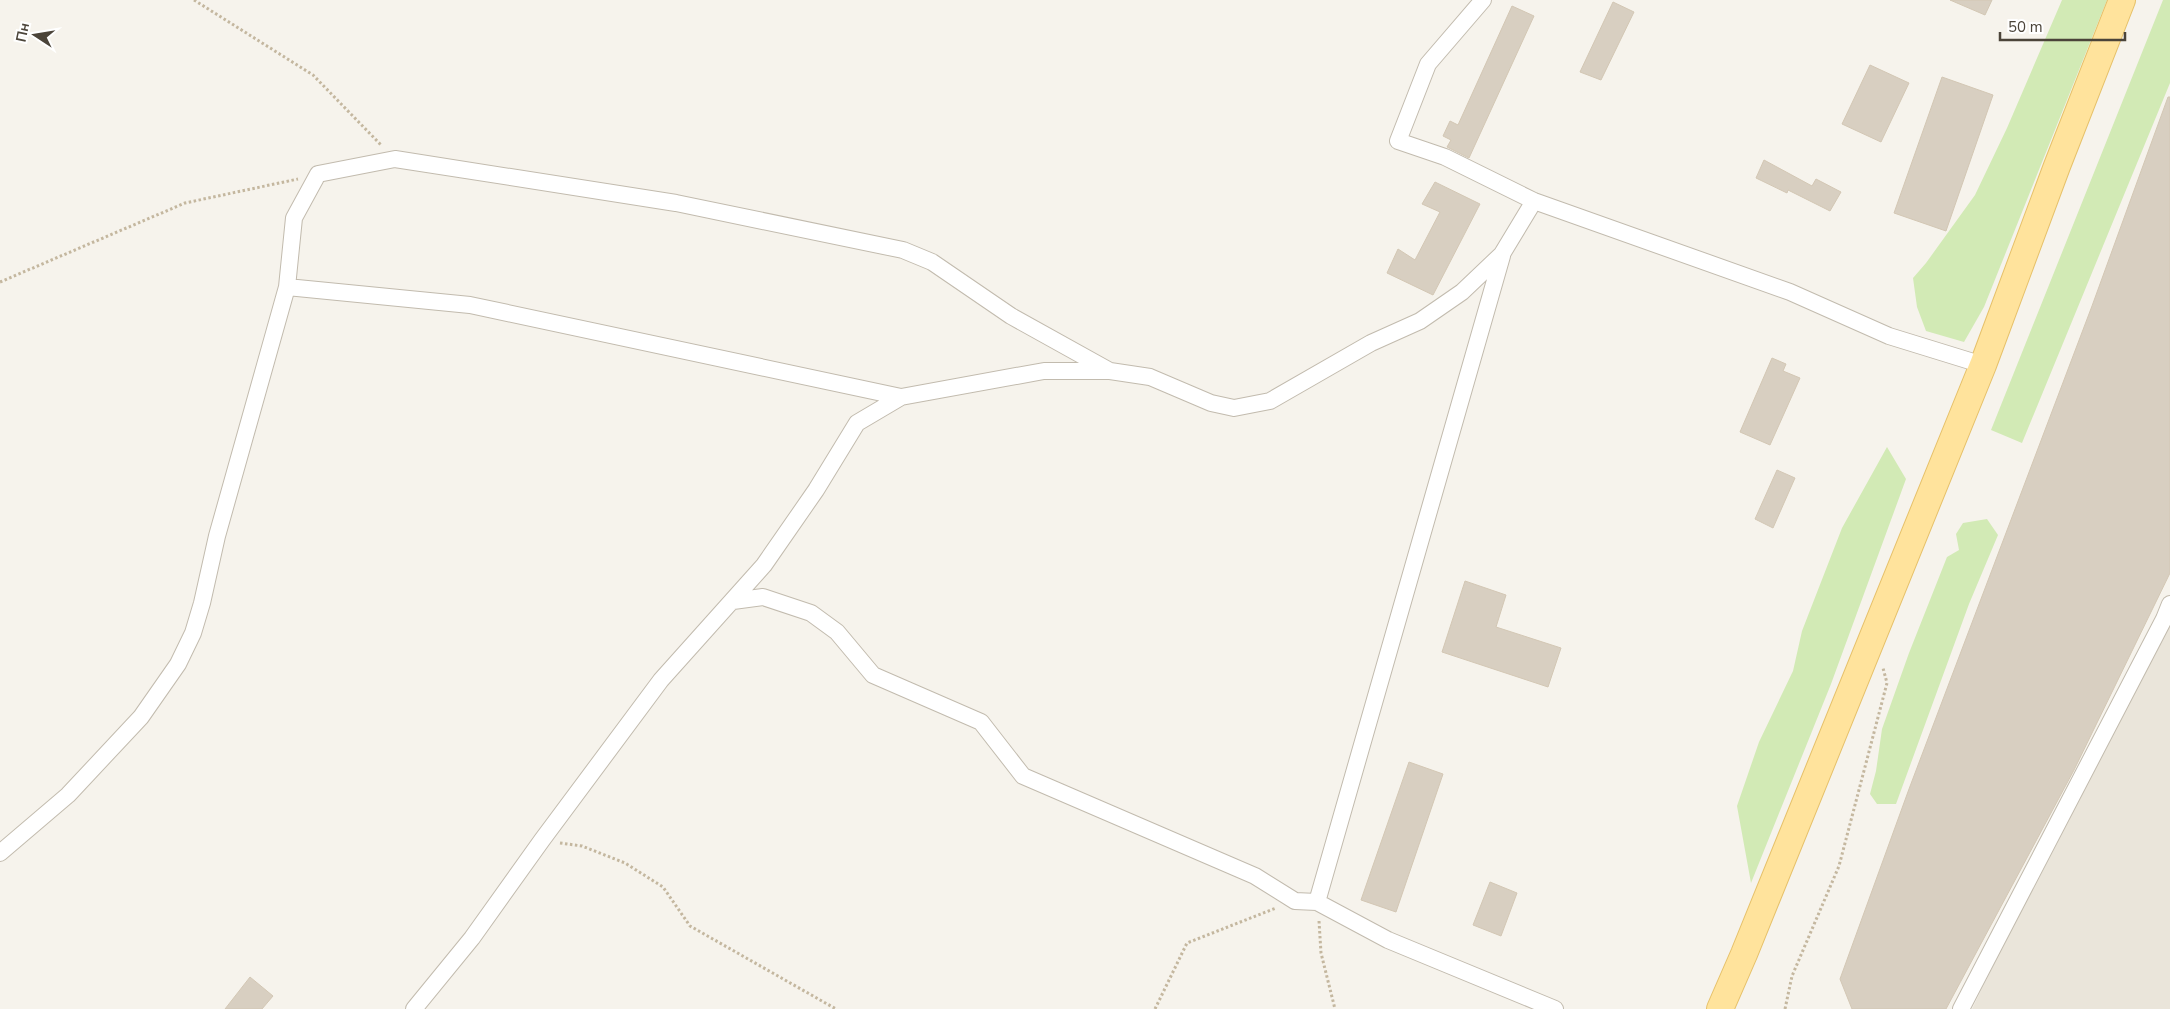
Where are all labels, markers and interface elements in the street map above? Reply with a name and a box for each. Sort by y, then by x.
north arrow [10,10,60,60]
scale bar [2000,10,2125,42]
text: 50 m [2008,17,2043,37]
text: Пн [11,21,34,44]

